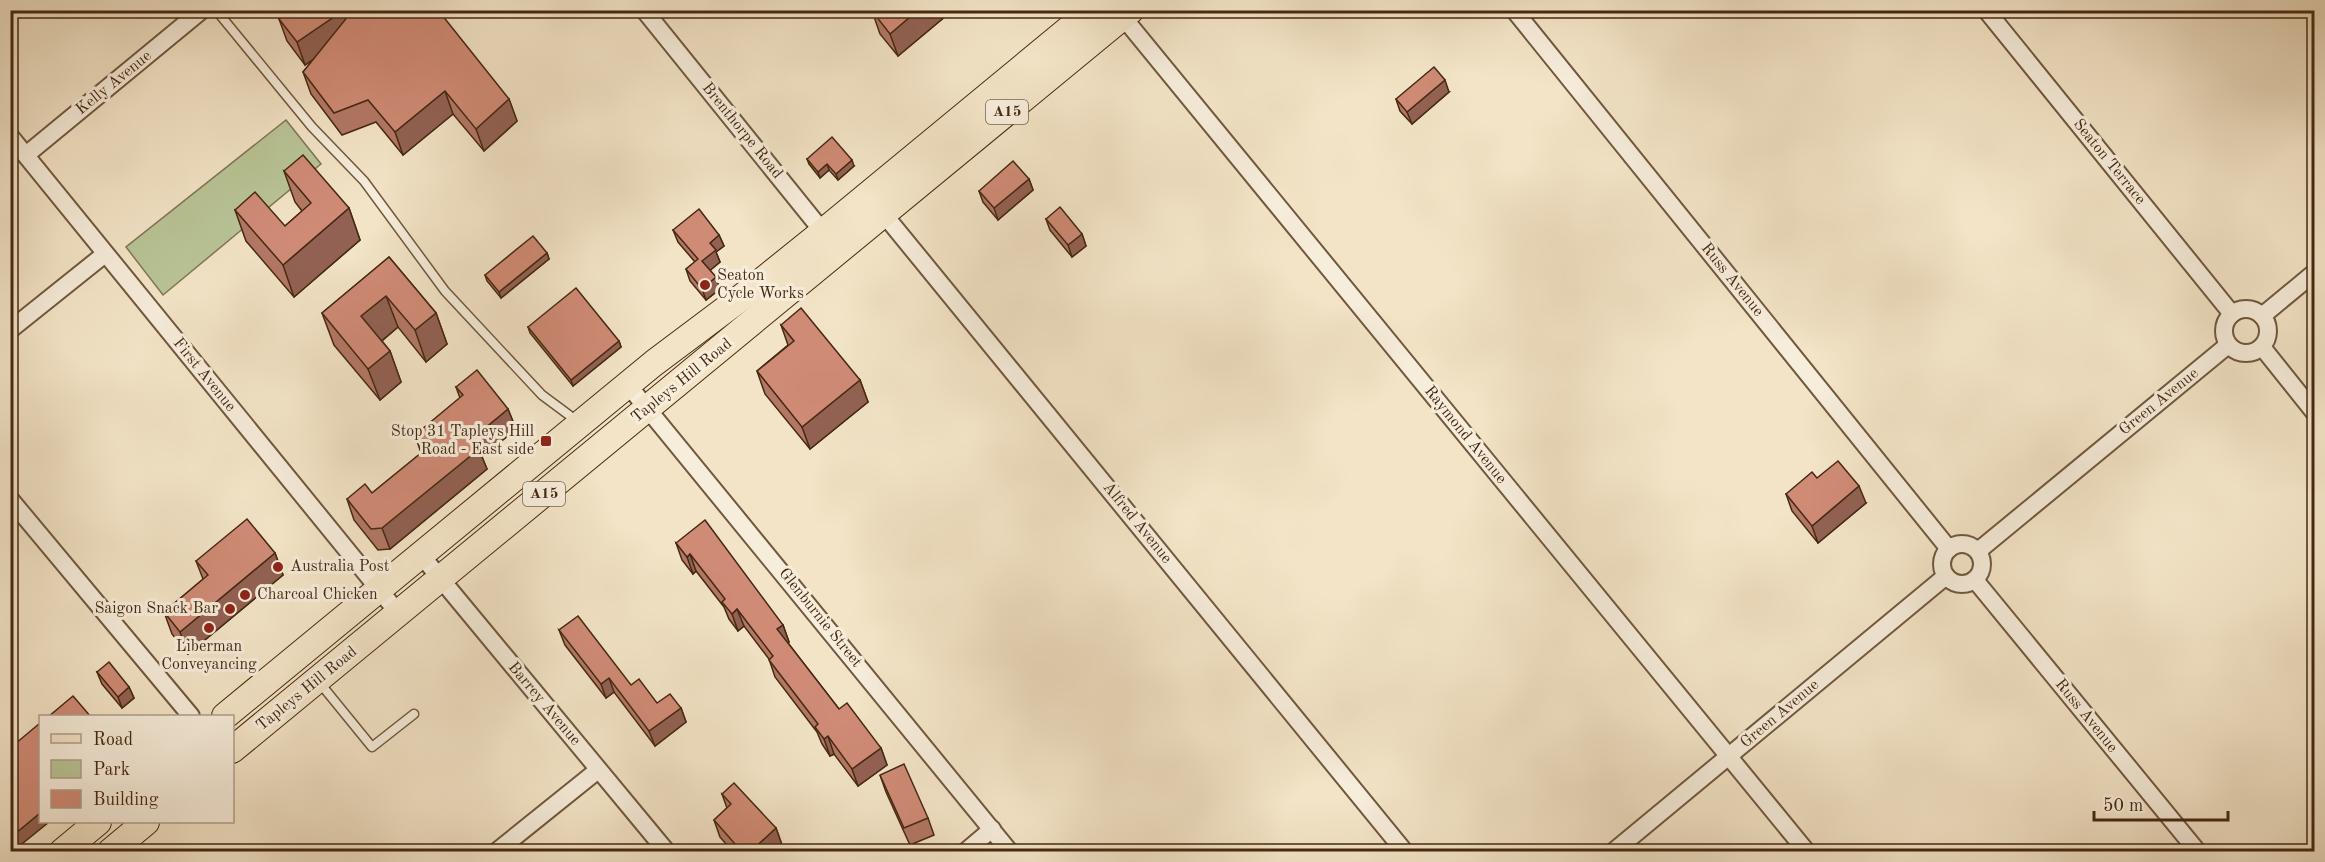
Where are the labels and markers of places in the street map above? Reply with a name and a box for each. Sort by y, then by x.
place label: Seaton Cycle Works [717,268,804,302]
marker: Seaton Cycle Works [698,278,712,292]
place label: Stop 31 Tapleys Hill Road - East side [391,424,534,458]
marker: Stop 31 Tapleys Hill Road - East side [539,434,553,448]
place label: Australia Post [290,559,390,575]
marker: Australia Post [271,560,285,574]
place label: Charcoal Chicken [257,587,378,603]
marker: Charcoal Chicken [238,588,252,602]
place label: Saigon Snack Bar [94,601,218,617]
marker: Saigon Snack Bar [223,602,237,616]
marker: Liberman Conveyancing [202,621,216,635]
place label: Liberman Conveyancing [161,639,257,673]

